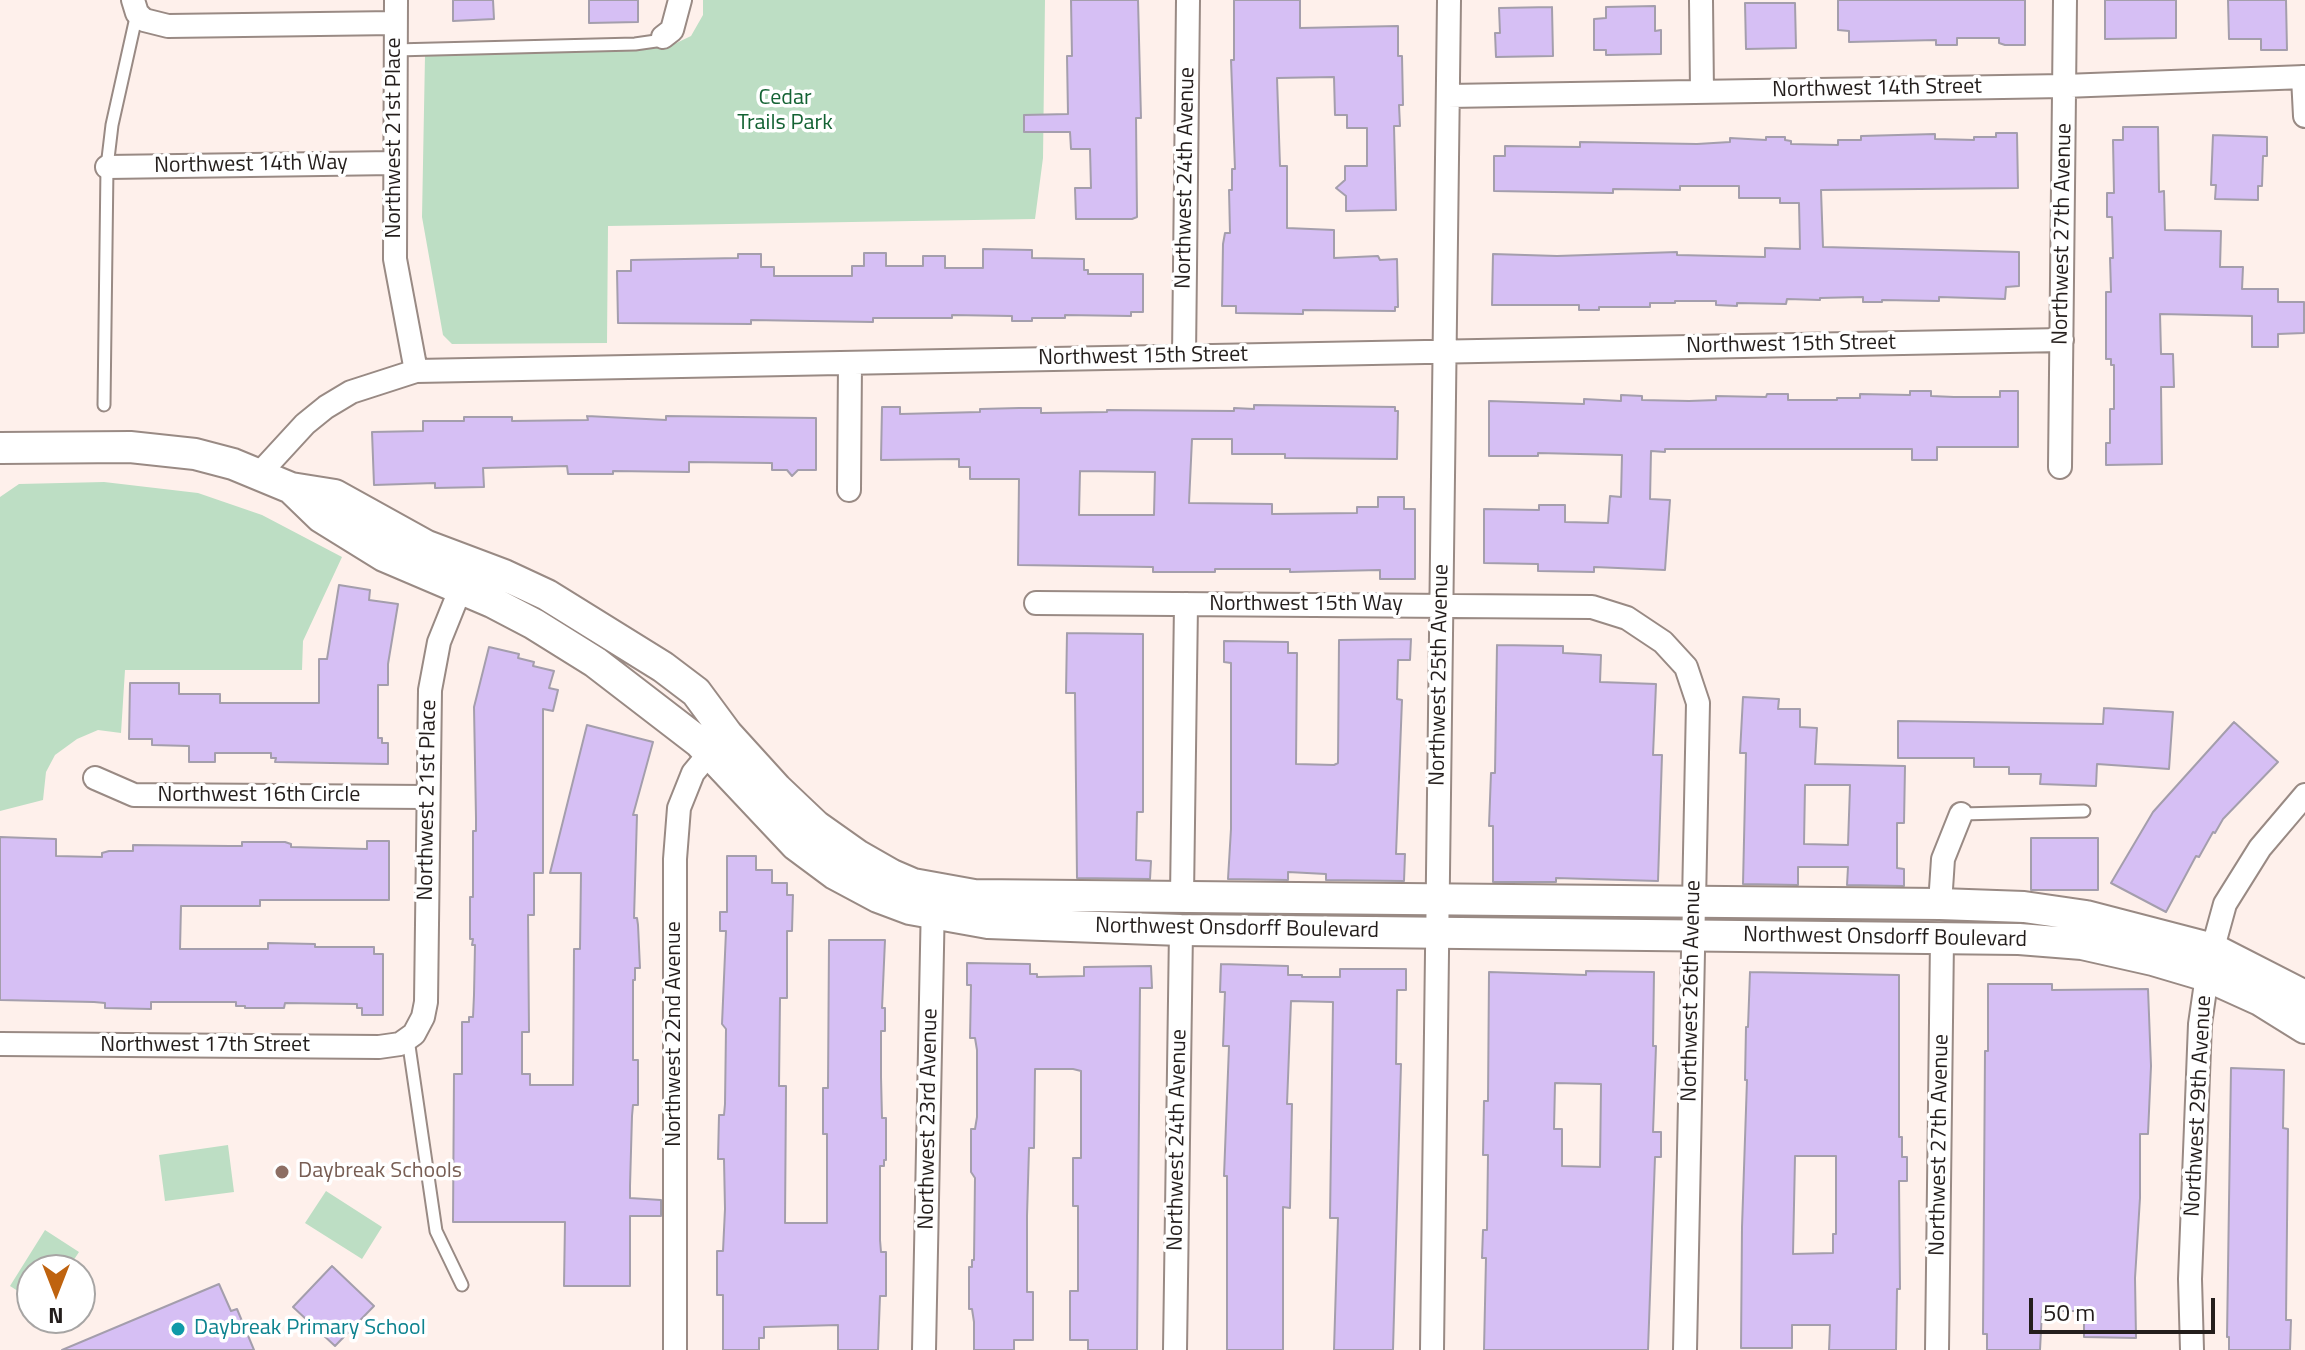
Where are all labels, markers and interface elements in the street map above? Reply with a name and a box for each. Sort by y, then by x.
street label: Northwest 21st Place [382,37,408,239]
street label: Northwest 24th Avenue [1171,67,1201,289]
street label: Northwest 14th Street [1772,74,1982,104]
park label: Cedar Trails Park [737,86,833,138]
street label: Northwest 27th Avenue [2048,123,2078,345]
street label: Northwest 14th Way [154,150,348,180]
street label: Northwest 15th Street [1686,330,1896,360]
street label: Northwest 15th Street [1038,342,1248,372]
street label: Northwest 25th Avenue [1425,564,1455,786]
street label: Northwest 15th Way [1209,592,1403,618]
street label: Northwest 21st Place [413,699,443,901]
street label: Northwest 16th Circle [158,783,360,809]
street label: Northwest 26th Avenue [1677,880,1707,1102]
street label: Northwest Onsdorff Boulevard [1095,913,1379,945]
street label: Northwest 22nd Avenue [662,921,688,1147]
street label: Northwest Onsdorff Boulevard [1743,922,2027,954]
street label: Northwest 29th Avenue [2180,995,2218,1217]
street label: Northwest 23rd Avenue [914,1008,944,1230]
street label: Northwest 24th Avenue [1163,1029,1193,1251]
street label: Northwest 17th Street [100,1033,310,1059]
street label: Northwest 27th Avenue [1925,1034,1955,1256]
place label: Daybreak Schools [298,1159,462,1185]
marker: Daybreak Schools [273,1163,291,1181]
north arrow [16,1254,96,1334]
scale bar [2033,1282,2219,1332]
text: 50 m [2043,1294,2095,1330]
text: N [48,1299,64,1333]
place label: Daybreak Primary School [194,1316,426,1342]
marker: Daybreak Primary School [169,1320,187,1338]

